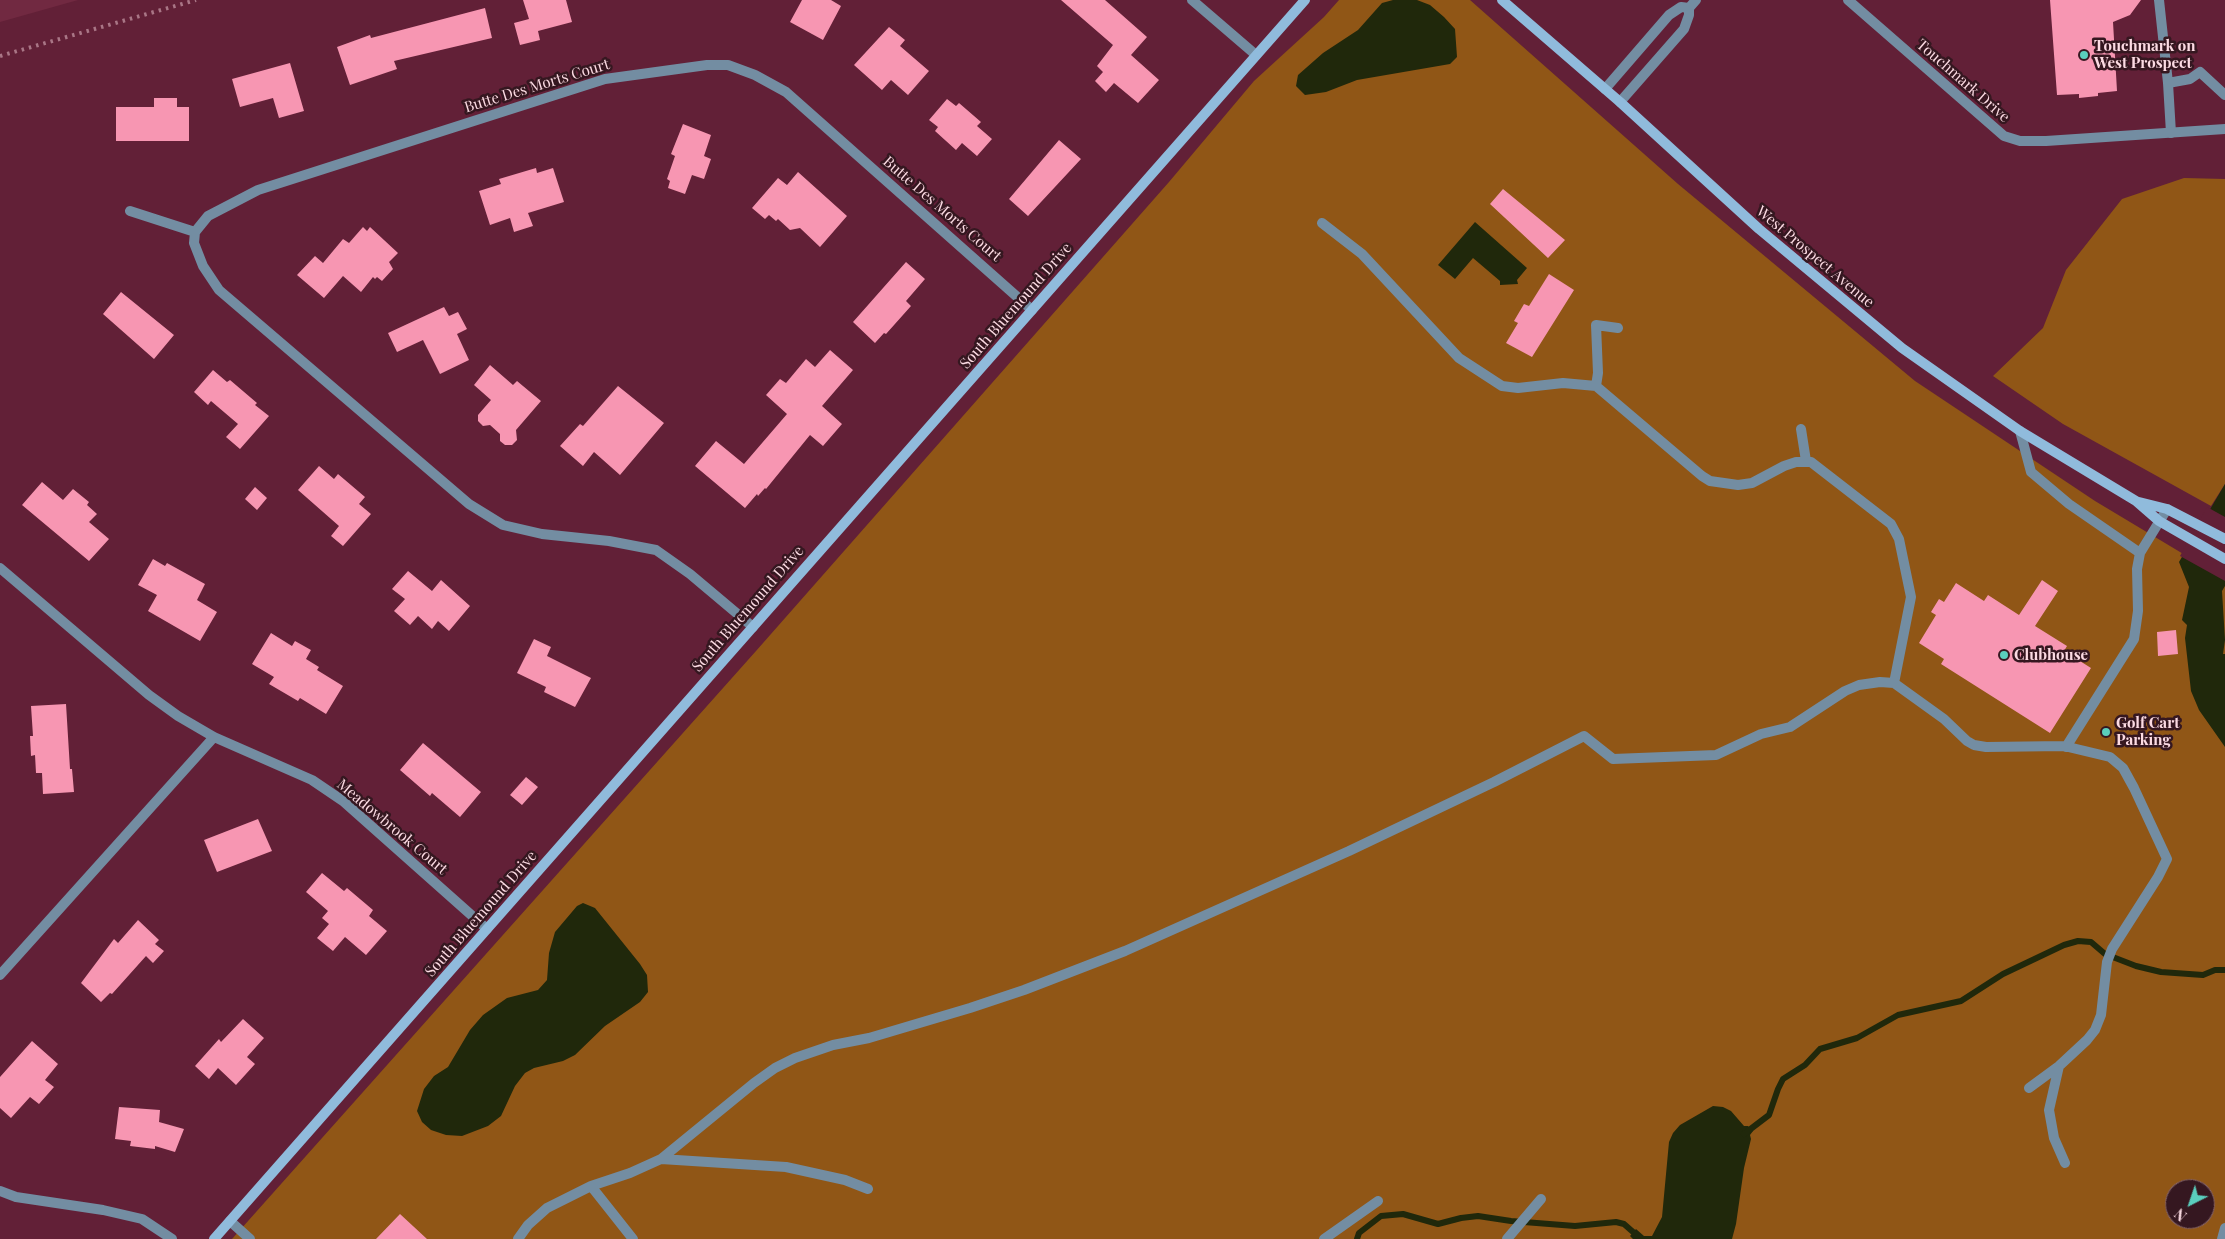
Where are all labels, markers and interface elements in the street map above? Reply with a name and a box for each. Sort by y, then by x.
street label: Touchmark Drive [1913,36,2013,126]
place label: Touchmark on West Prospect [2094,37,2195,72]
marker: Touchmark on West Prospect [2078,49,2090,61]
street label: Butte Des Morts Court [462,55,612,117]
street label: Butte Des Morts Court [879,153,1005,265]
street label: West Prospect Avenue [1752,203,1878,311]
street label: South Bluemound Drive [956,239,1076,373]
street label: South Bluemound Drive [688,542,808,676]
place label: Clubhouse [2014,646,2088,664]
marker: Clubhouse [1998,649,2010,661]
place label: Golf Cart Parking [2116,714,2179,749]
marker: Golf Cart Parking [2100,726,2112,738]
street label: Meadowbrook Court [333,776,451,878]
street label: South Bluemound Drive [421,847,541,981]
north arrow [2165,1179,2215,1229]
text: N [2170,1204,2191,1225]

